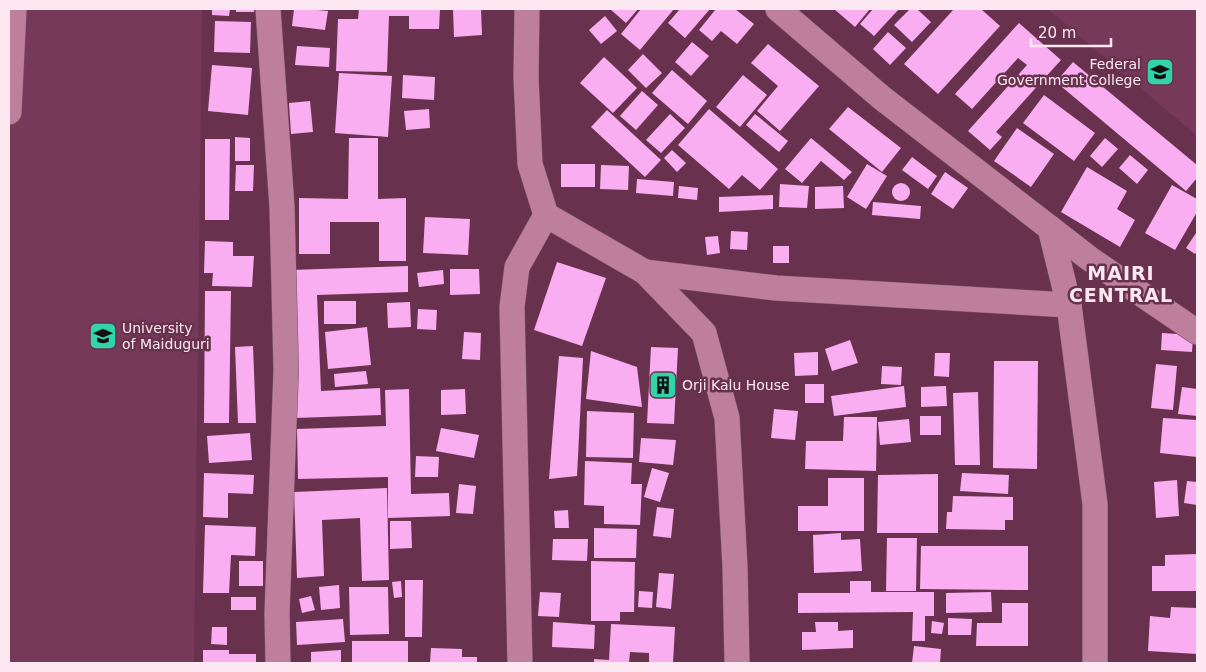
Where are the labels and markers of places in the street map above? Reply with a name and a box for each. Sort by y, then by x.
place label: Federal Government College [997,56,1141,88]
school or university icon: Federal Government College [1145,57,1175,87]
place label: University of Maiduguri [122,320,210,352]
school or university icon: University of Maiduguri [88,321,118,351]
building icon: Orji Kalu House [648,370,678,400]
place label: Orji Kalu House [682,377,790,393]

